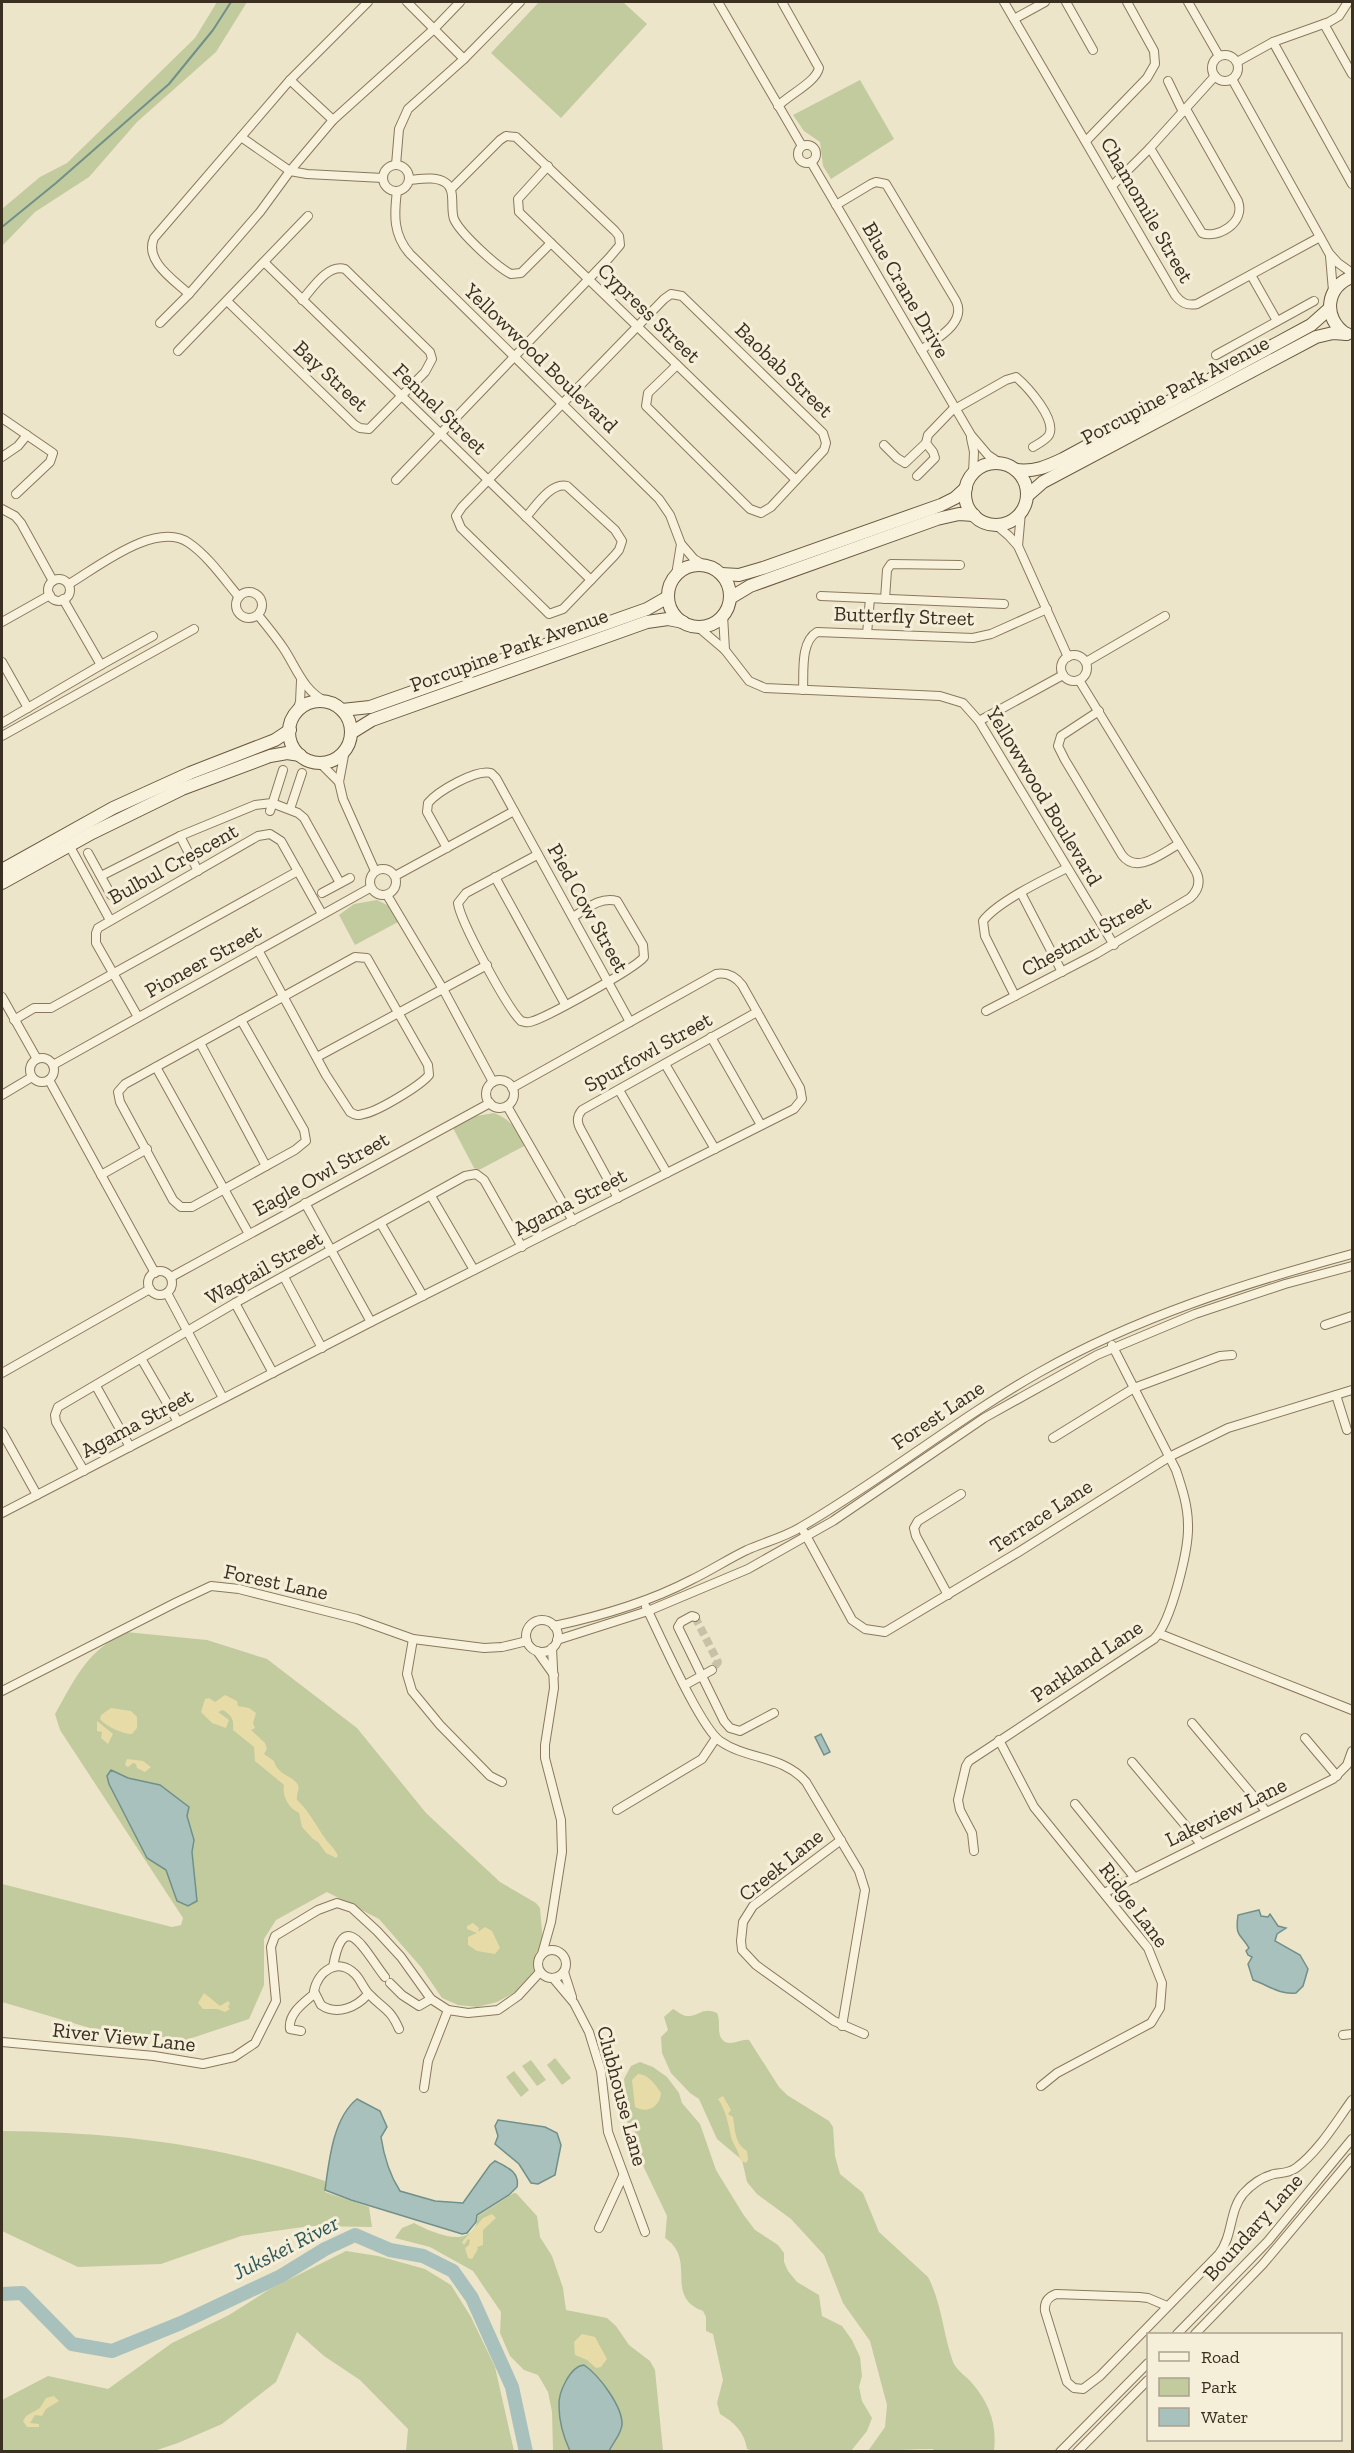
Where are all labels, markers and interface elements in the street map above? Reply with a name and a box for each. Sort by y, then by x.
street label: Chamomile Street [1096,133,1199,287]
street label: Blue Crane Drive [857,217,956,362]
street label: Cypress Street [593,257,706,368]
street label: Yellowwood Boulevard [459,277,624,438]
street label: Baobab Street [730,317,839,423]
street label: Porcupine Park Avenue [1077,329,1273,450]
street label: Bay Street [289,335,374,417]
street label: Fennel Street [388,358,493,460]
street label: Butterfly Street [833,601,975,630]
street label: Porcupine Park Avenue [406,602,611,697]
street label: Yellowwood Boulevard [981,701,1108,890]
street label: Bulbul Crescent [104,818,242,909]
street label: Pied Cow Street [543,839,634,977]
street label: Chestnut Street [1017,890,1155,981]
street label: Pioneer Street [140,918,265,1003]
street label: Spurfowl Street [580,1006,716,1097]
street label: Eagle Owl Street [249,1126,393,1221]
street label: Agama Street [509,1162,631,1241]
street label: Wagtail Street [201,1225,327,1310]
street label: Forest Lane [887,1375,989,1455]
street label: Agama Street [76,1382,197,1463]
street label: Terrace Lane [985,1473,1097,1558]
street label: Forest Lane [222,1558,331,1605]
street label: Parkland Lane [1026,1614,1147,1707]
street label: Lakeview Lane [1161,1771,1291,1852]
street label: Creek Lane [733,1823,828,1906]
street label: Ridge Lane [1094,1857,1175,1952]
street label: River View Lane [51,2017,197,2056]
street label: Clubhouse Lane [592,2023,653,2169]
street label: Boundary Lane [1198,2168,1308,2286]
water label: Jukskei River [227,2209,343,2286]
legend [1147,2333,1342,2441]
text: Road [1201,2346,1240,2368]
text: Park [1201,2376,1237,2398]
text: Water [1201,2406,1248,2428]

